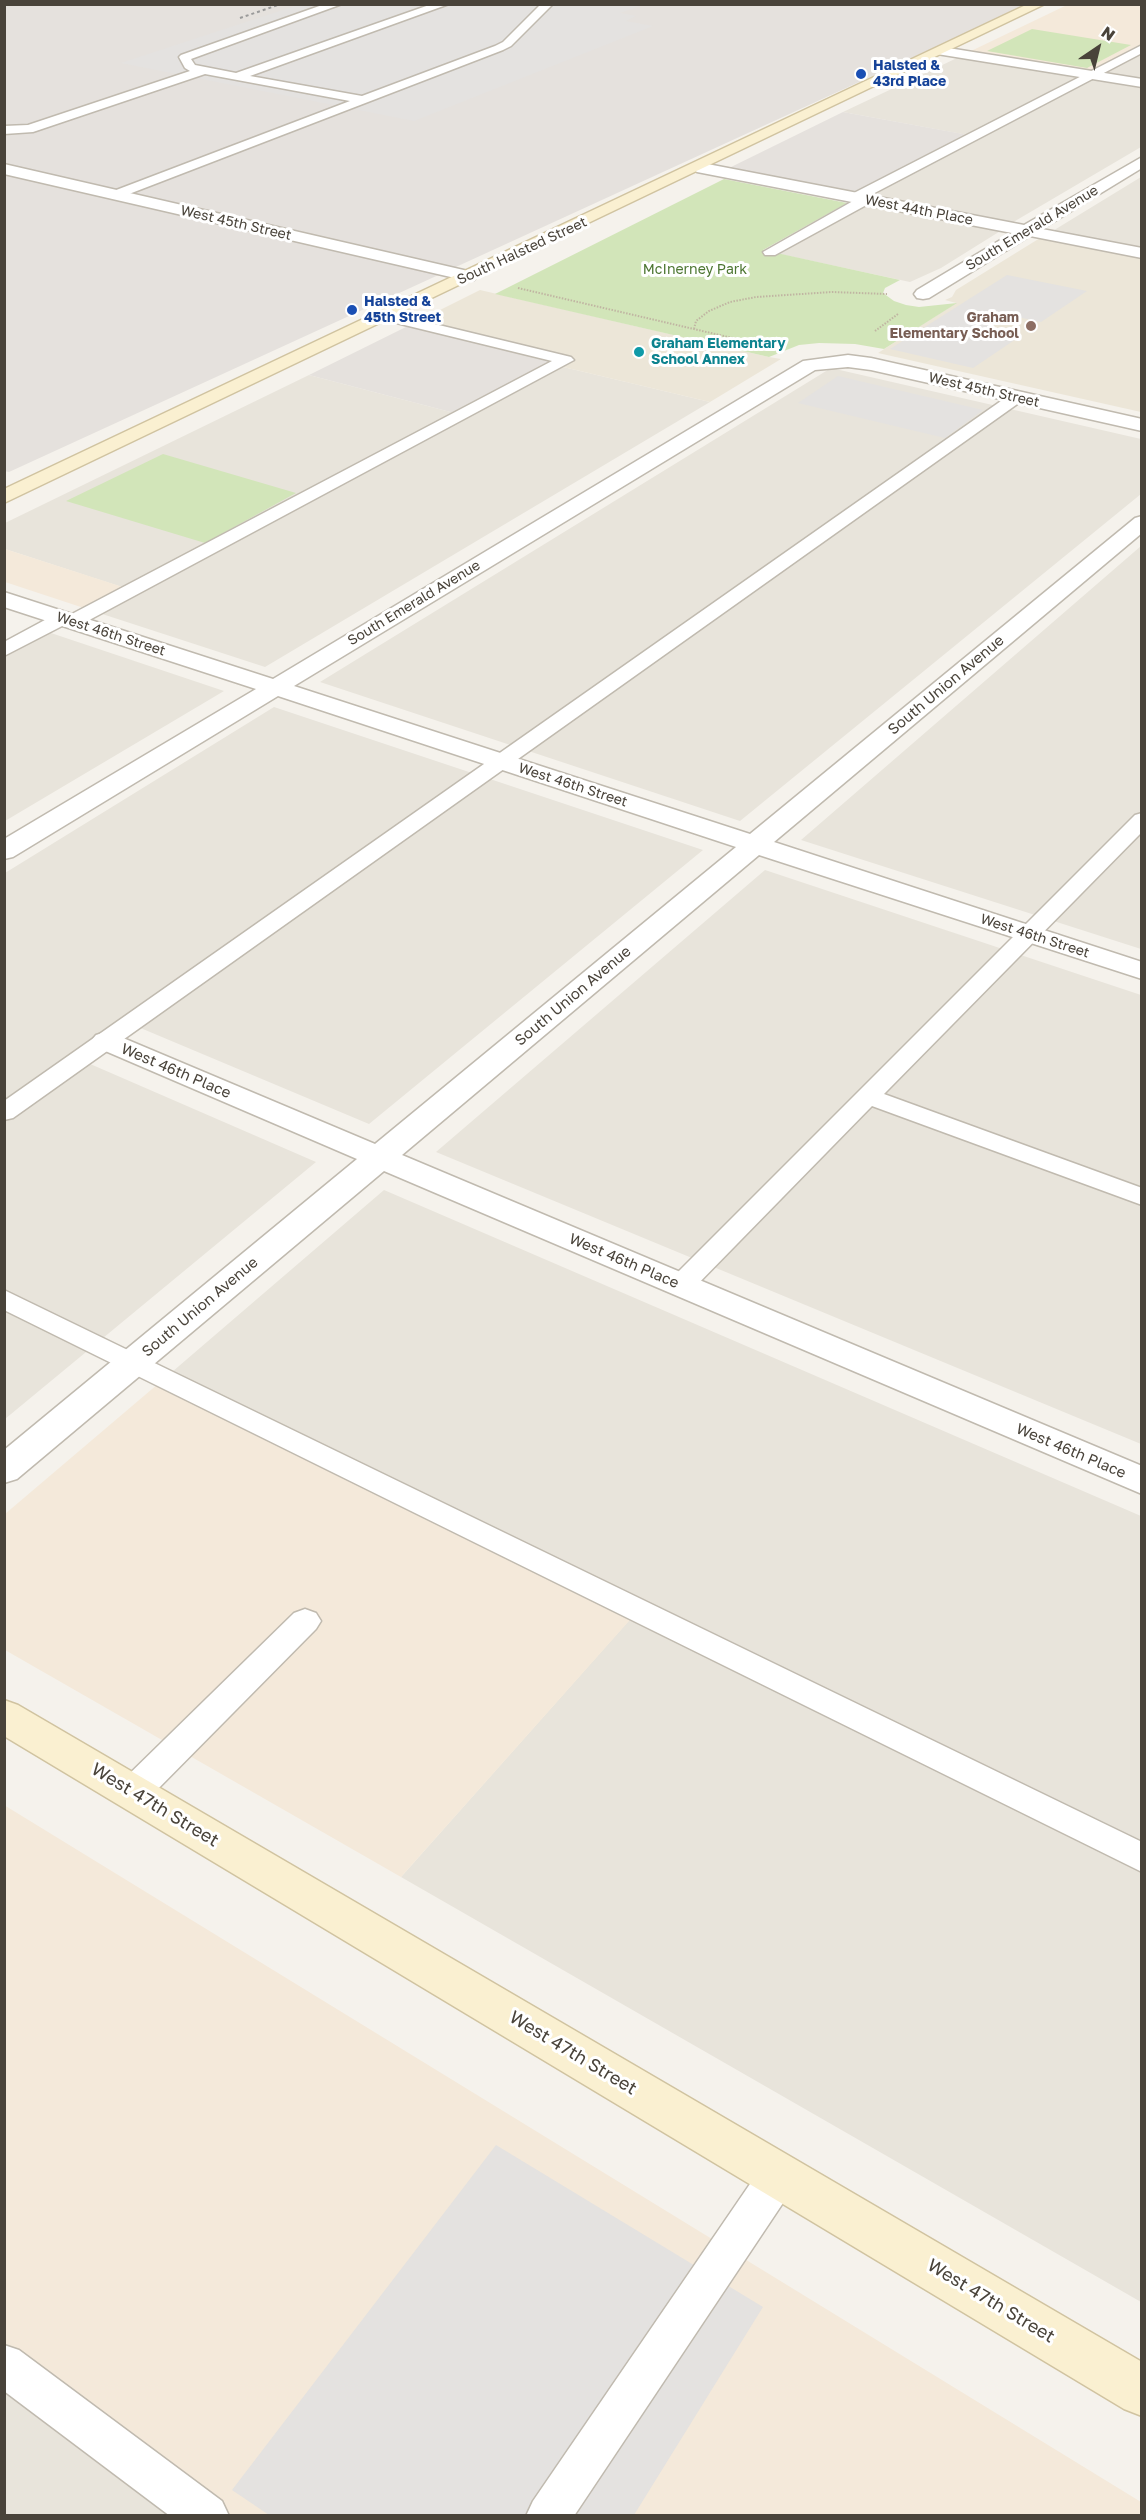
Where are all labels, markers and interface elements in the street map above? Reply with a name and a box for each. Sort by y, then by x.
north arrow [1068,18,1128,78]
text: N [1098,22,1119,45]
place label: Halsted & 43rd Place [873,58,946,90]
marker: Halsted & 43rd Place [854,67,868,81]
street label: South Emerald Avenue [963,182,1101,274]
street label: West 44th Place [864,191,974,229]
street label: West 45th Street [179,202,293,244]
street label: South Halsted Street [454,214,590,288]
park label: McInerney Park [643,262,747,278]
place label: Halsted & 45th Street [364,294,441,326]
marker: Halsted & 45th Street [345,303,359,317]
place label: Graham Elementary School [890,310,1019,342]
marker: Graham Elementary School [1024,319,1038,333]
place label: Graham Elementary School Annex [651,336,786,368]
marker: Graham Elementary School Annex [632,345,646,359]
street label: West 45th Street [927,369,1041,411]
street label: South Emerald Avenue [345,557,483,649]
street label: West 46th Street [54,608,168,660]
street label: South Union Avenue [884,631,1008,739]
street label: West 46th Street [516,759,630,811]
street label: West 46th Street [978,910,1092,962]
street label: South Union Avenue [511,942,635,1050]
street label: West 46th Place [118,1040,234,1102]
street label: West 46th Place [566,1230,682,1292]
street label: South Union Avenue [138,1253,262,1361]
street label: West 46th Place [1013,1420,1129,1482]
street label: West 47th Street [87,1758,223,1852]
street label: West 47th Street [505,2006,641,2100]
street label: West 47th Street [923,2254,1059,2348]

